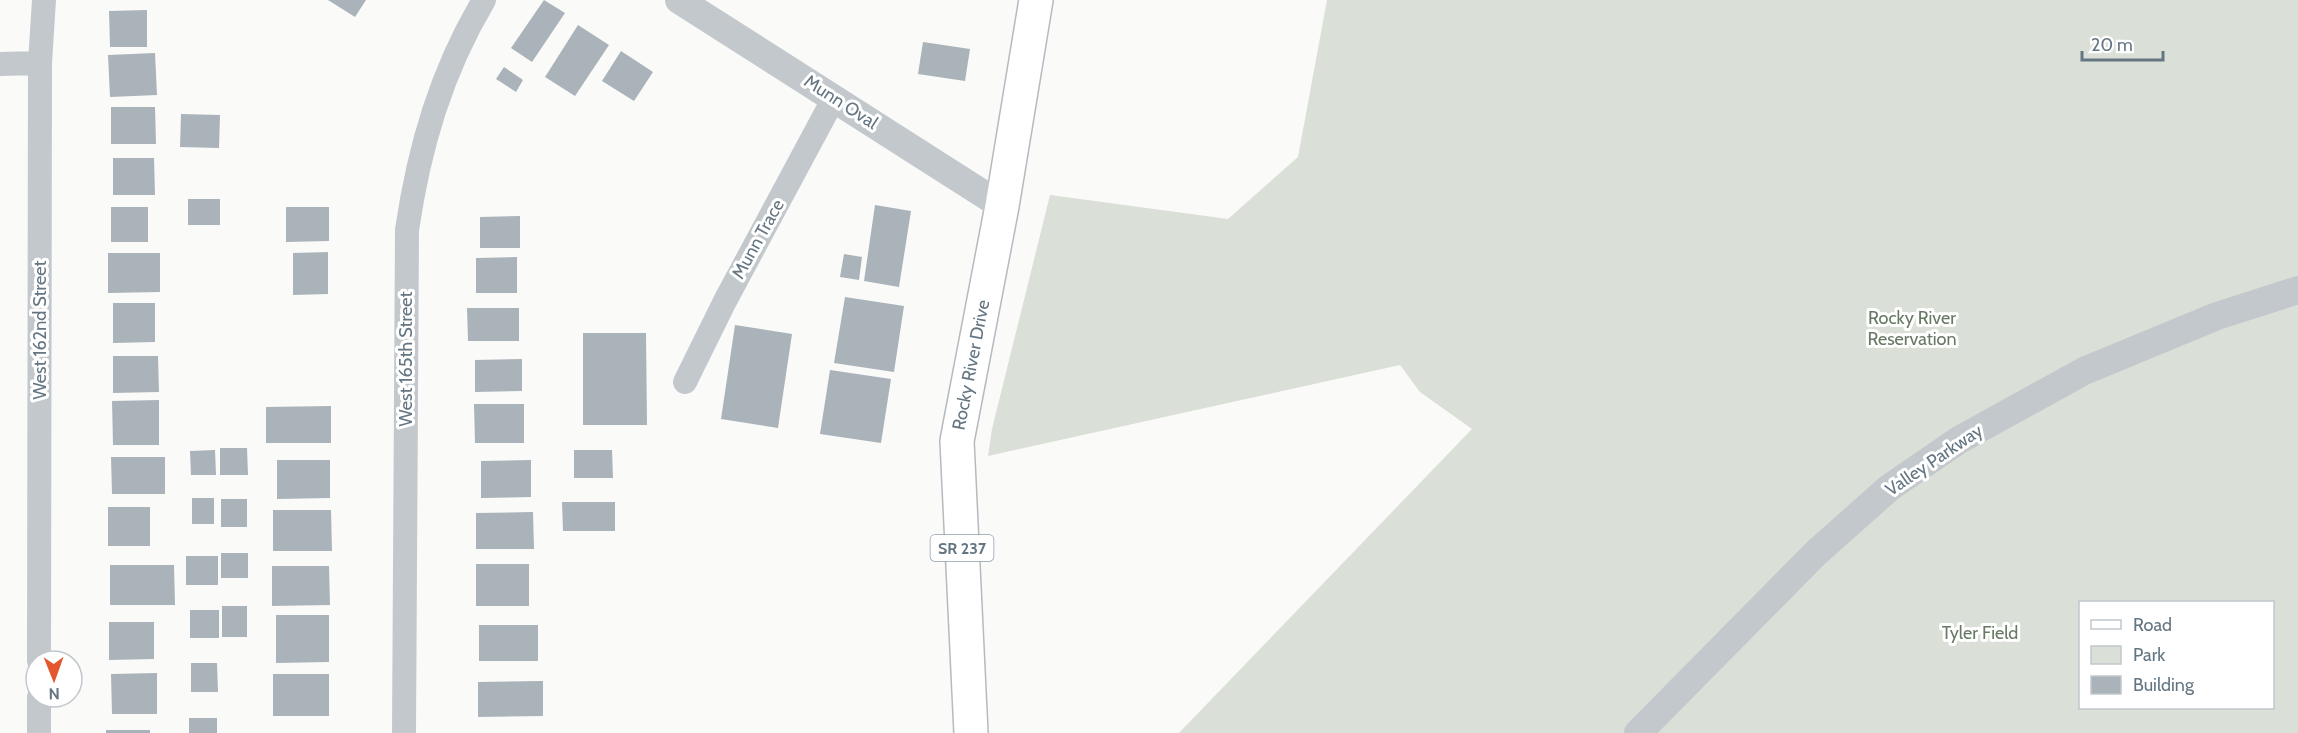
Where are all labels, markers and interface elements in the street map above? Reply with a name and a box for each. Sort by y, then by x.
scale bar [2082,24,2163,62]
text: 20 m [2091,34,2133,56]
street label: Munn Oval [800,70,883,134]
street label: Munn Trace [727,195,789,283]
street label: West 162nd Street [29,261,51,400]
street label: West 165th Street [395,291,417,427]
street label: Rocky River Drive [948,298,994,432]
park label: Rocky River Reservation [1867,307,1957,350]
street label: Valley Parkway [1881,419,1987,501]
road number: SR 237 [930,535,994,561]
legend [2079,601,2274,709]
text: Road [2133,614,2172,636]
park label: Tyler Field [1942,622,2018,644]
text: Park [2133,644,2166,666]
north arrow [24,649,84,709]
text: Building [2133,674,2195,696]
text: N [48,684,60,703]

